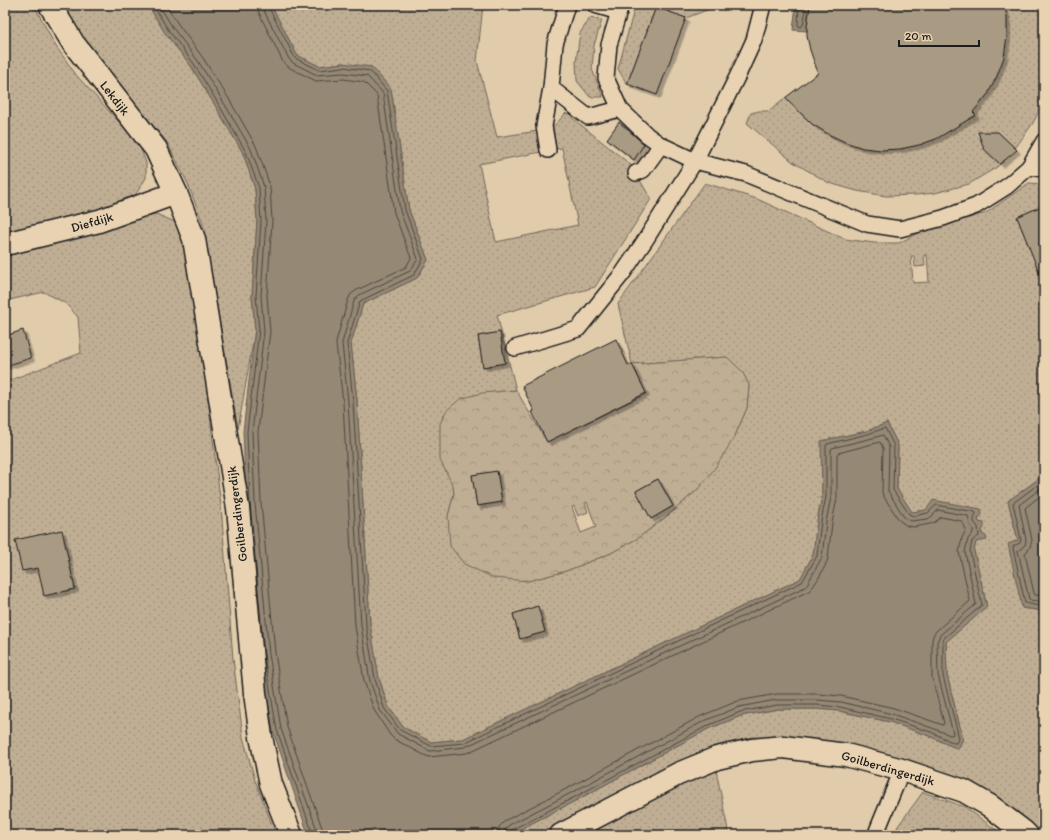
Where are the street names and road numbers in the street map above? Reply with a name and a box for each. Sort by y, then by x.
street label: Lekdijk [97,78,133,118]
street label: Diefdijk [69,209,115,235]
street label: Goilberdingerdijk [224,465,250,563]
street label: Goilberdingerdijk [840,747,937,789]

